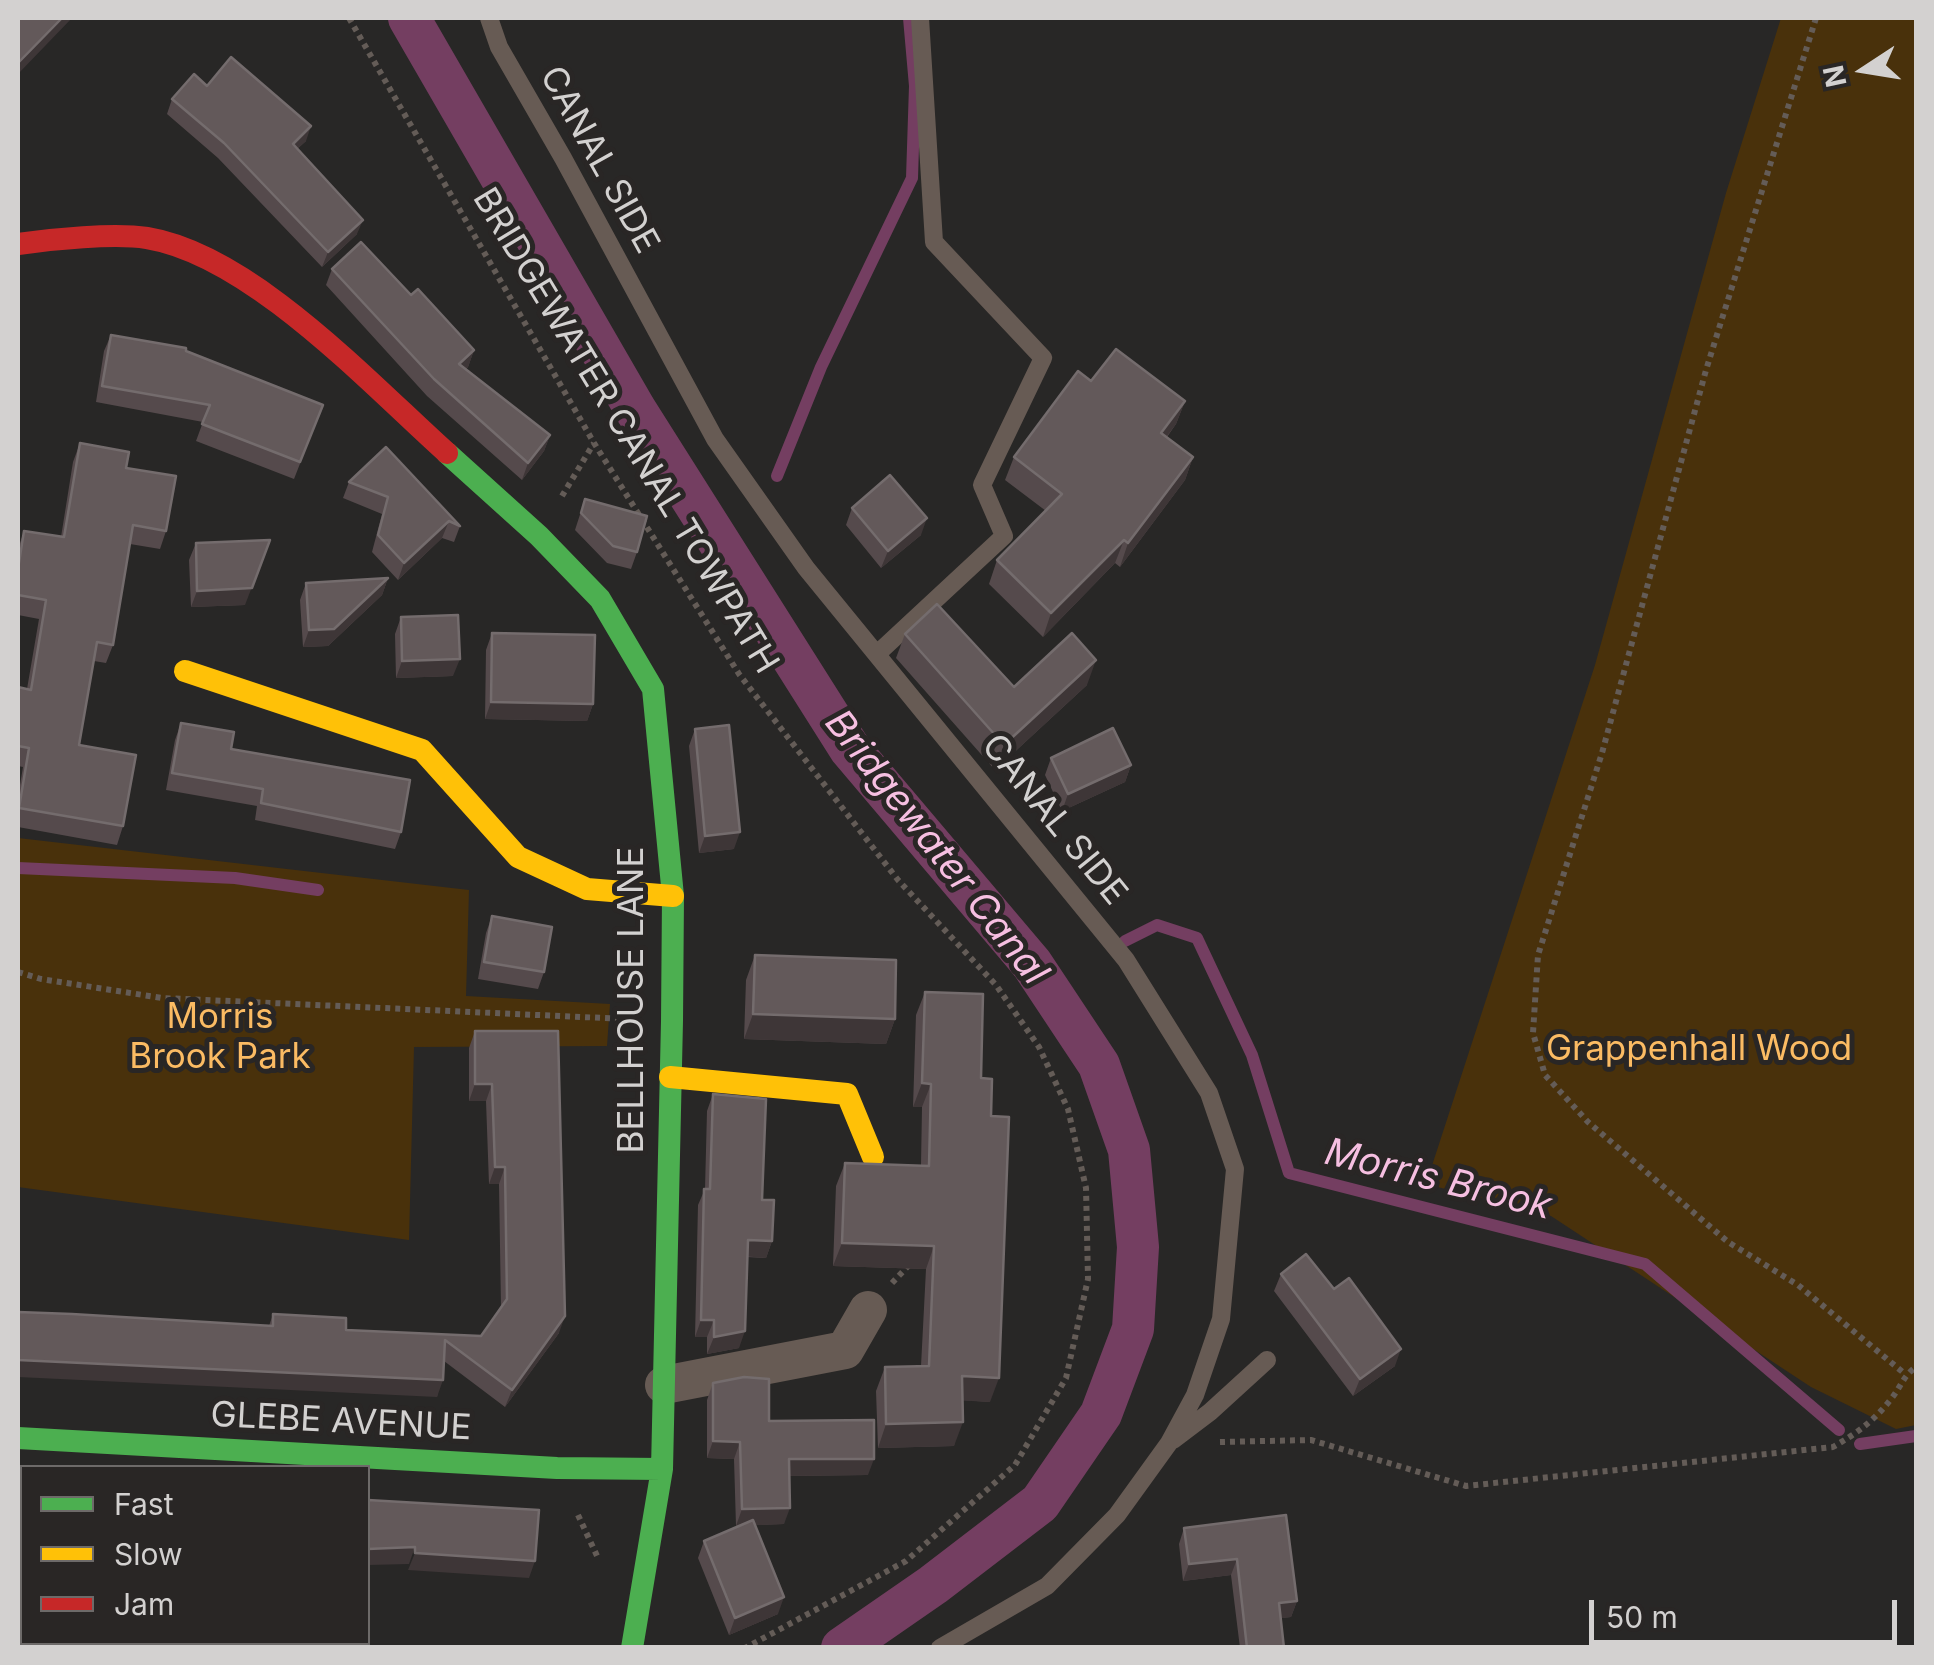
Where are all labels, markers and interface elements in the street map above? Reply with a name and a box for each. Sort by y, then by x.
north arrow [1814,20,1914,120]
street label: CANAL SIDE [530,59,668,261]
text: N [1816,62,1854,90]
street label: BRIDGEWATER CANAL TOWPATH [463,181,787,681]
water label: Bridgewater Canal [815,702,1057,994]
street label: CANAL SIDE [972,726,1136,914]
street label: BELLHOUSE LANE [611,846,653,1154]
park label: Morris Brook Park [129,996,311,1078]
park label: Grappenhall Wood [1546,1028,1852,1070]
water label: Morris Brook [1320,1130,1556,1230]
street label: GLEBE AVENUE [210,1394,472,1450]
legend [20,1465,370,1645]
text: Fast [114,1486,173,1522]
text: Slow [114,1536,183,1572]
scale bar [1594,1580,1902,1642]
text: Jam [114,1586,174,1622]
text: 50 m [1606,1599,1678,1635]

